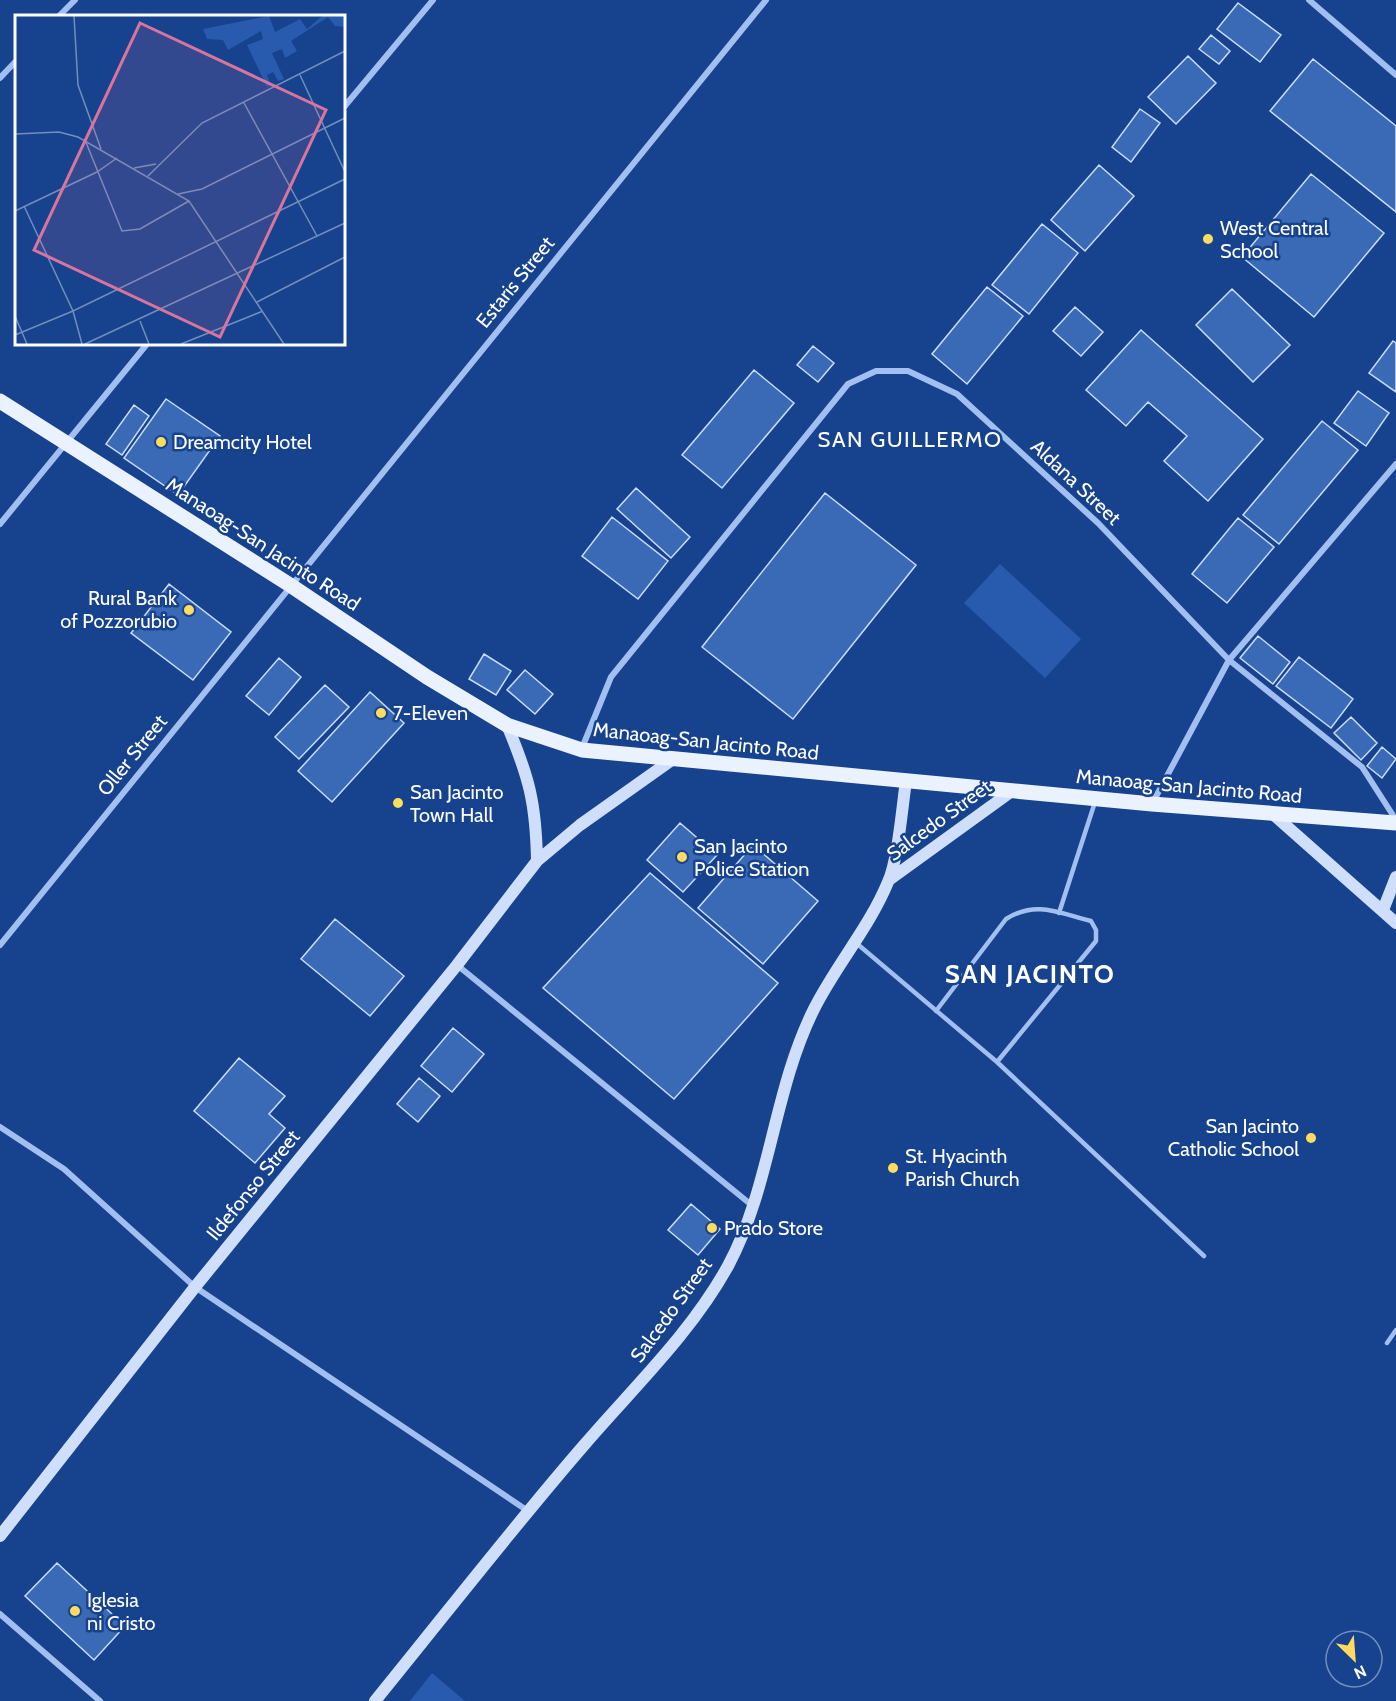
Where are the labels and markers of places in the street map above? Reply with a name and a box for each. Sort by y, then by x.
place label: West Central School [1220,216,1329,263]
marker: West Central School [1201,232,1215,246]
place label: Dreamcity Hotel [173,430,312,454]
marker: Dreamcity Hotel [154,435,168,449]
place label: Rural Bank of Pozzorubio [60,586,177,633]
marker: Rural Bank of Pozzorubio [182,603,196,617]
place label: 7-Eleven [393,701,468,725]
marker: 7-Eleven [374,706,388,720]
place label: San Jacinto Town Hall [410,780,503,827]
marker: San Jacinto Town Hall [391,796,405,810]
place label: San Jacinto Police Station [694,834,810,881]
marker: San Jacinto Police Station [675,850,689,864]
place label: San Jacinto Catholic School [1168,1114,1299,1161]
marker: San Jacinto Catholic School [1304,1131,1318,1145]
place label: St. Hyacinth Parish Church [905,1144,1020,1191]
marker: St. Hyacinth Parish Church [886,1161,900,1175]
place label: Prado Store [724,1216,823,1240]
marker: Prado Store [705,1221,719,1235]
place label: Iglesia ni Cristo [87,1588,156,1635]
marker: Iglesia ni Cristo [68,1604,82,1618]

